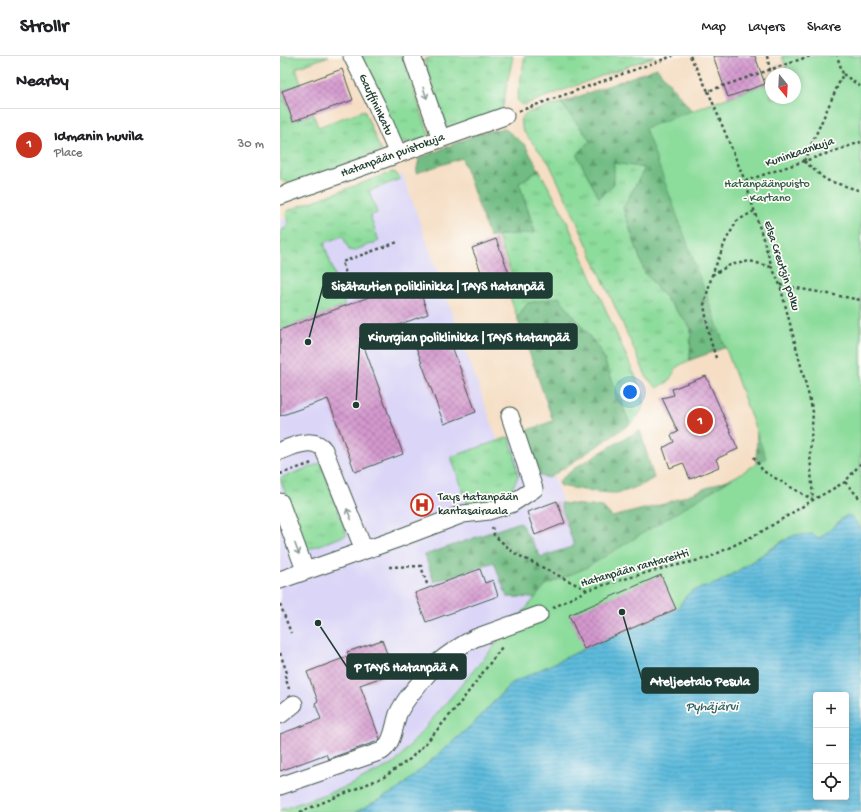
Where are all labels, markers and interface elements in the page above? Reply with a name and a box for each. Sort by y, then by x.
text: Strollr [20,16,68,39]
text: Map [702,19,726,36]
text: Layers [748,19,785,36]
text: Share [807,19,841,36]
north arrow [765,68,801,104]
text: Nearby [16,72,69,92]
street label: Gauffininkatu [355,72,396,138]
one-way arrow [421,86,429,98]
text: Idmanin huvila [54,128,143,146]
street label: Hatanpään puistokuja [339,131,447,181]
street label: Kuninkaankuja [764,135,837,171]
text: 1 [26,137,32,152]
text: 30 m [238,137,264,152]
text: Place [54,146,82,161]
park label: Hatanpäänpuisto - Kartano [724,178,810,206]
street label: Elsa Creutzin polku [760,219,802,313]
callout: Sisätautien poliklinikka | TAYS Hatanpää [323,273,552,298]
text: Sisätautien poliklinikka | TAYS Hatanpää [331,279,545,296]
callout: Kirurgian poliklinikka | TAYS Hatanpää [360,324,577,349]
text: Kirurgian poliklinikka | TAYS Hatanpää [367,330,571,347]
your location [620,382,640,402]
pin: 1 [687,406,713,436]
place label: Tays Hatanpään kantasairaala [437,491,518,519]
hospital icon: Tays Hatanpään kantasairaala [409,492,435,518]
one-way arrow [345,508,353,520]
one-way arrow [294,543,302,555]
street label: Hatanpään rantareitti [579,547,691,591]
callout: P TAYS Hatanpää A [347,654,466,679]
text: P TAYS Hatanpää A [354,661,459,677]
callout: Ateljeetalo Pesula [642,668,758,693]
text: Ateljeetalo Pesula [649,675,751,690]
map controls [813,692,849,800]
button: + [813,692,849,728]
water label: Pyhäjärvi [686,700,740,715]
button: − [813,728,849,764]
button: locate [813,764,849,800]

